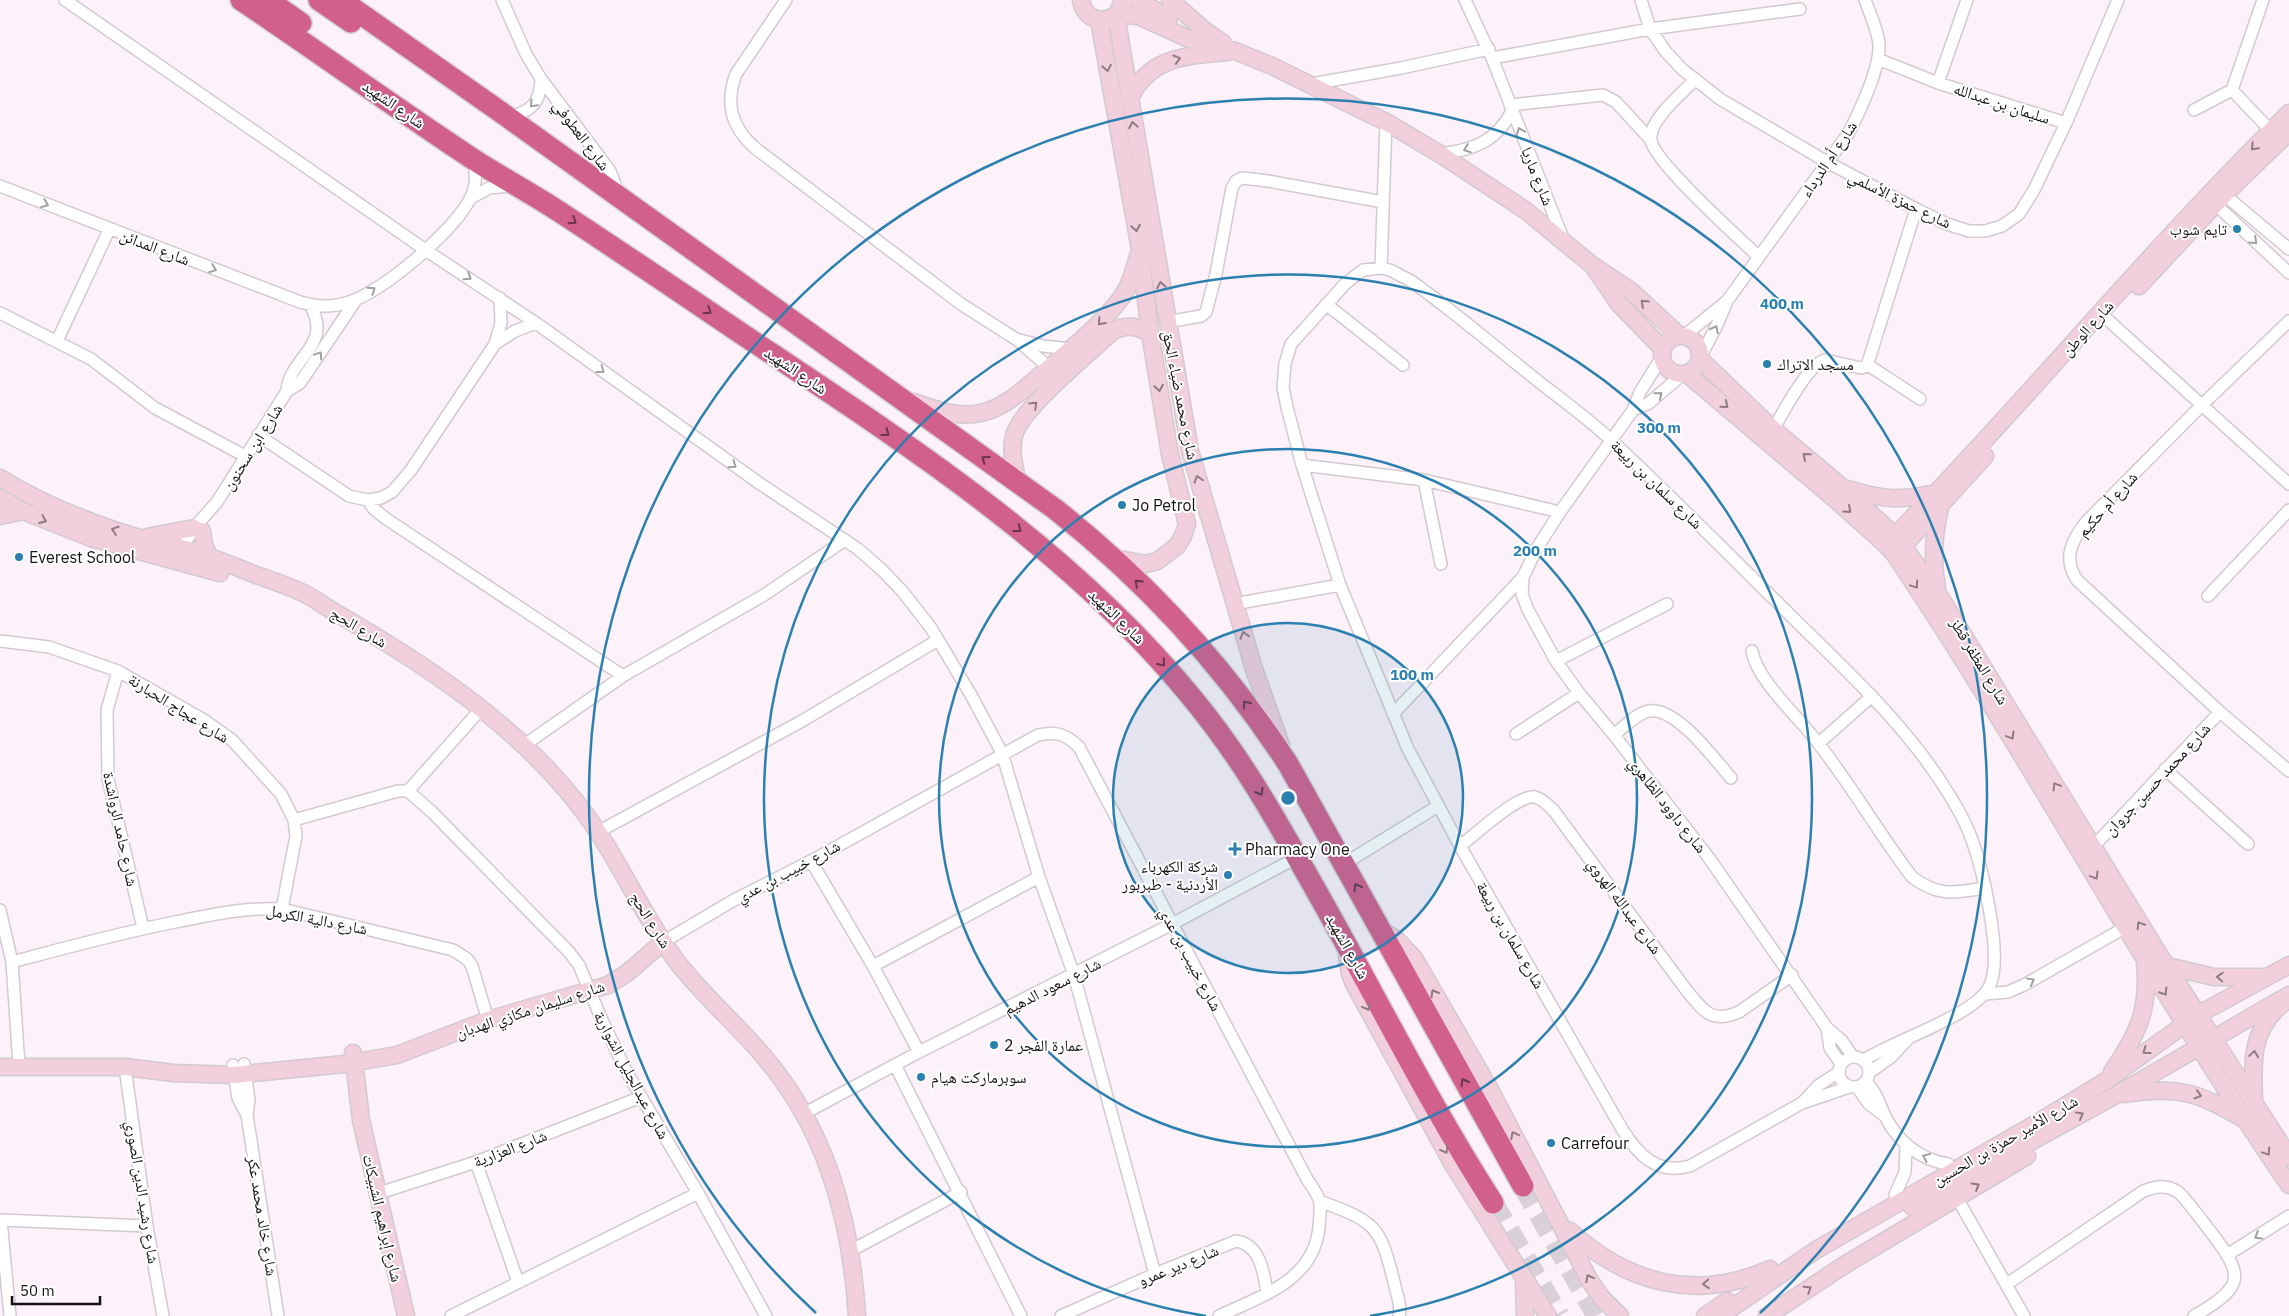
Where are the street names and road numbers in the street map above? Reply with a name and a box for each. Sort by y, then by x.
street label: شارع الشهيد [358,75,429,134]
street label: سليمان بن عبدالله [1951,78,2053,129]
street label: شارع العطوفي [547,96,615,176]
street label: شارع أم الدرداء [1795,117,1862,202]
street label: شارع ماريا [1516,144,1559,209]
street label: شارع حمزة الأسلمي [1844,165,1955,235]
street label: شارع المدائن [117,225,193,270]
street label: شارع الوطن [2057,296,2118,361]
street label: شارع محمد ضياء الحق [1158,329,1203,462]
street label: شارع الشهيد [760,342,831,399]
street label: شارع ابن سحنون [217,400,287,494]
street label: شارع سلمان بن ربيعة [1606,435,1707,534]
street label: شارع أم حكيم [2072,467,2142,542]
street label: شارع الشهيد [1084,584,1150,649]
street label: شارع الحج [326,602,391,653]
street label: شارع المظفر قطز [1945,613,2014,709]
street label: شارع عجاج الحبارنة [124,669,233,748]
street label: شارع محمد حسين جروان [2100,718,2215,840]
street label: شارع داوود الظاهري [1622,753,1712,859]
street label: شارع حامد الرواشدة [98,770,143,888]
street label: شارع خبيب بن عدي [733,835,845,909]
street label: شارع عبدالله الهروي [1581,854,1667,960]
street label: شارع سلمان بن ربيعة [1471,878,1550,993]
street label: شارع الحج [625,888,676,952]
street label: شارع دالية الكرمل [265,899,369,940]
street label: شارع خبيب بن عدي [1153,904,1227,1016]
street label: شارع الشهيد [1321,910,1374,983]
street label: شارع سعود الدهيم [1000,953,1104,1020]
street label: شارع سليمان مكازي الهدبان [453,975,608,1045]
street label: شارع عبدالجليل الشواربة [589,1008,674,1143]
street label: شارع الأمير حمزة بن الحسين [1929,1090,2082,1191]
street label: شارع رشيد الدين الصوري [119,1119,164,1265]
street label: شارع العزارية [470,1125,550,1172]
street label: شارع إبراهيم الشبيكات [358,1152,407,1284]
street label: شارع خالد محمد عكر [243,1154,282,1277]
street label: شارع دير عمرو [1135,1240,1222,1291]

